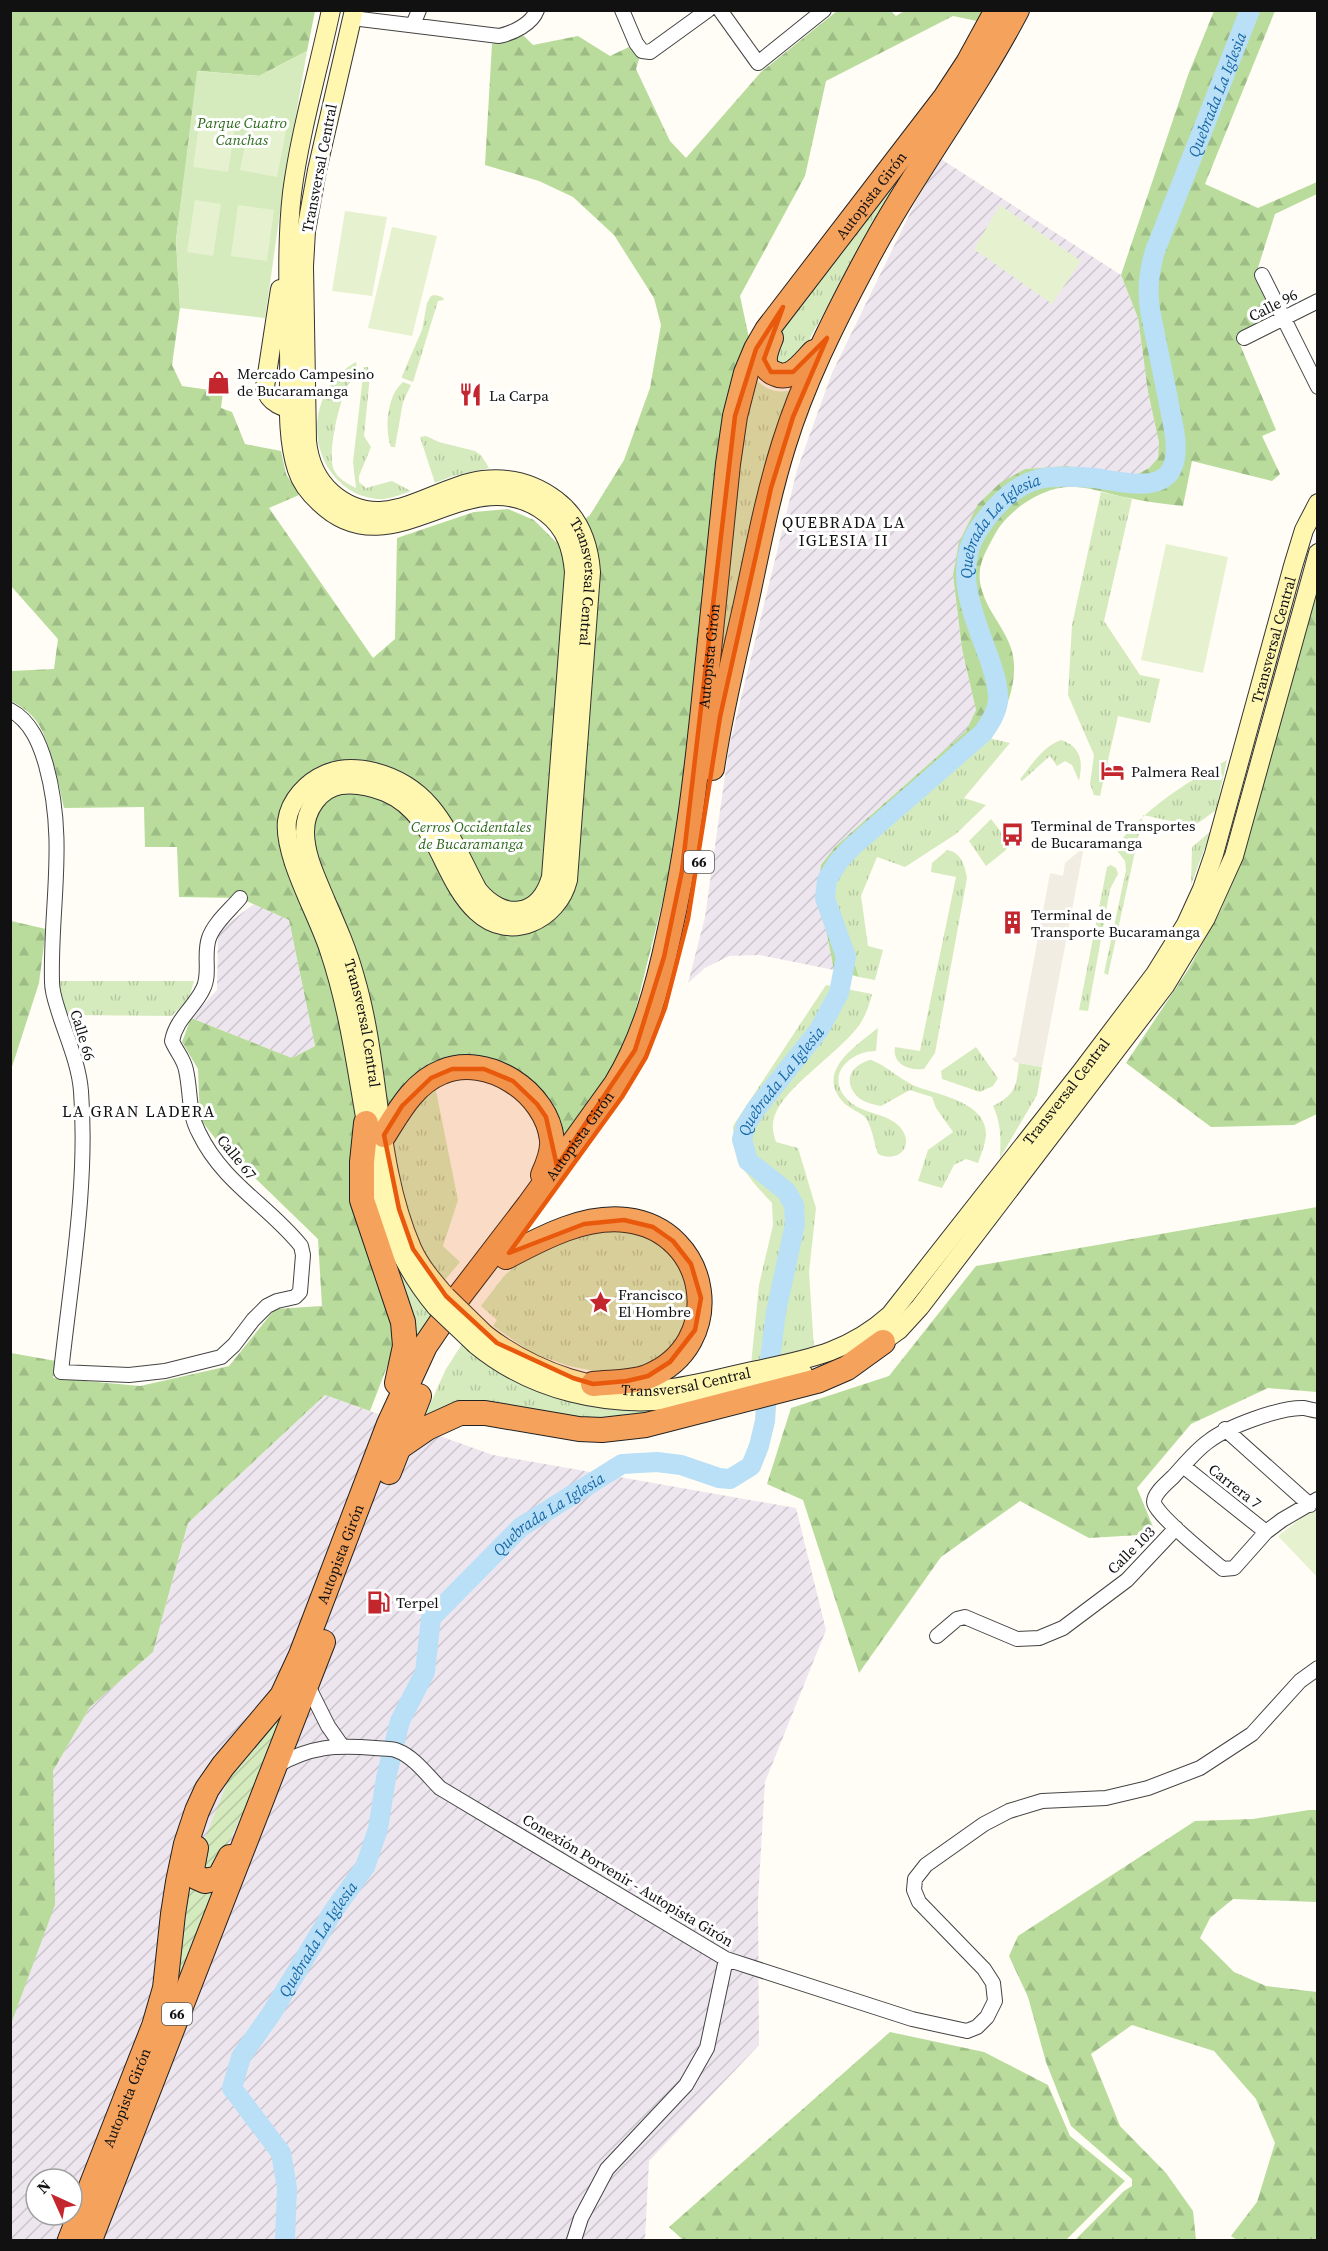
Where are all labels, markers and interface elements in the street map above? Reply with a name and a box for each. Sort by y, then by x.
water label: Quebrada La Iglesia [1182,28,1252,160]
street label: Transversal Central [296,101,342,234]
park label: Parque Cuatro Canchas [196,112,287,150]
street label: Autopista Girón [830,147,911,243]
street label: Calle 96 [1245,284,1301,326]
place label: Mercado Campesino de Bucaramanga [237,363,374,401]
shop icon: Mercado Campesino de Bucaramanga [206,369,232,395]
restaurant icon: La Carpa [458,382,484,408]
place label: La Carpa [489,385,549,406]
water label: Quebrada La Iglesia [955,468,1044,579]
district label: QUEBRADA LA IGLESIA II [782,511,906,551]
street label: Transversal Central [565,513,602,647]
street label: Transversal Central [1245,573,1300,705]
street label: Autopista Girón [693,602,724,709]
hotel icon: Palmera Real [1100,758,1126,784]
place label: Palmera Real [1131,761,1220,782]
place label: Terminal de Transportes de Bucaramanga [1031,815,1195,853]
park label: Cerros Occidentales de Bucaramanga [411,816,532,854]
bus stop icon: Terminal de Transportes de Bucaramanga [1000,821,1026,847]
road number: 66 [684,851,714,873]
place label: Terminal de Transporte Bucaramanga [1031,904,1200,942]
building icon: Terminal de Transporte Bucaramanga [1000,910,1026,936]
street label: Transversal Central [340,956,386,1089]
street label: Calle 66 [65,1007,101,1063]
water label: Quebrada La Iglesia [733,1021,829,1138]
street label: Transversal Central [1017,1033,1114,1149]
street label: Autopista Girón [540,1086,618,1184]
district label: LA GRAN LADERA [62,1100,216,1122]
street label: Calle 67 [212,1130,262,1184]
place label: Francisco El Hombre [618,1284,691,1322]
place icon: Francisco El Hombre [587,1290,613,1316]
street label: Transversal Central [620,1361,753,1400]
street label: Carrera 7 [1204,1459,1266,1513]
water label: Quebrada La Iglesia [488,1466,609,1561]
street label: Autopista Girón [311,1501,368,1607]
street label: Calle 103 [1102,1521,1160,1579]
fuel station icon: Terpel [365,1589,391,1615]
place label: Terpel [396,1592,439,1613]
street label: Conexión Porvenir - Autopista Girón [519,1809,737,1951]
water label: Quebrada La Iglesia [273,1876,363,2001]
road number: 66 [162,2003,192,2025]
street label: Autopista Girón [97,2045,155,2150]
north arrow [24,2167,84,2227]
text: N [31,2174,56,2198]

